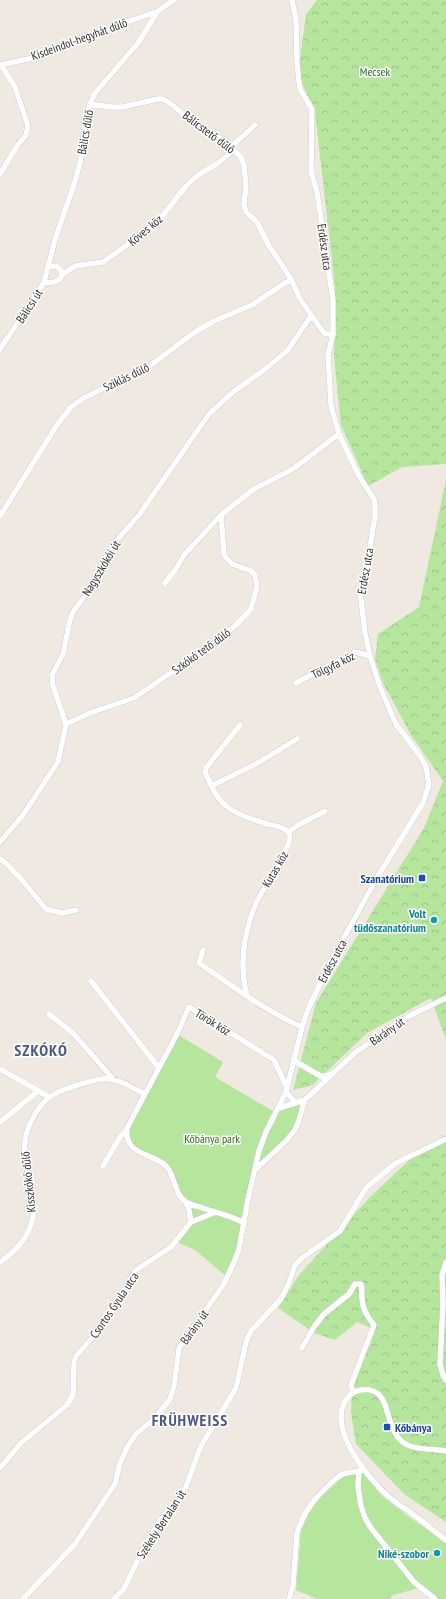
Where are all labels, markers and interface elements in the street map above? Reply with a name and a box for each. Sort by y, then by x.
street label: Kisdeindol-hegyhát dűlő [29,15,129,63]
park label: Mecsek [360,64,391,79]
street label: Bálicstető dűlő [180,107,238,157]
street label: Bálics dűlő [74,108,96,156]
street label: Köves köz [125,211,165,249]
street label: Erdész utca [314,223,336,271]
street label: Bálicsi út [12,285,46,326]
street label: Sziklás dűlő [101,359,151,395]
street label: Nagyszkókói út [78,537,124,599]
street label: Erdész utca [354,547,376,595]
street label: Szkókó tető dűlő [169,625,233,677]
street label: Tölgyfa köz [309,648,357,682]
street label: Kutas köz [259,848,291,890]
place label: Szanatórium [361,871,414,886]
marker: Szanatórium [417,873,427,883]
place label: Volt tüdőszanatórium [354,906,427,935]
marker: Volt tüdőszanatórium [429,915,439,925]
street label: Erdész utca [314,937,350,985]
street label: Török köz [193,1005,233,1039]
street label: Bárány út [367,1013,408,1048]
district label: SZKÓKÓ [14,1040,68,1060]
park label: Kőbánya park [184,1131,240,1146]
street label: Kisszkókó dűlő [17,1151,39,1213]
street label: Csortos Gyula utca [86,1269,142,1341]
street label: Bárány út [177,1306,212,1347]
district label: FRÜHWEISS [152,1410,228,1430]
place label: Kőbánya [395,1420,432,1435]
marker: Kőbánya [382,1422,392,1432]
street label: Székely Bertalan út [133,1486,189,1561]
place label: Niké-szobor [378,1546,429,1561]
marker: Niké-szobor [432,1548,442,1558]

